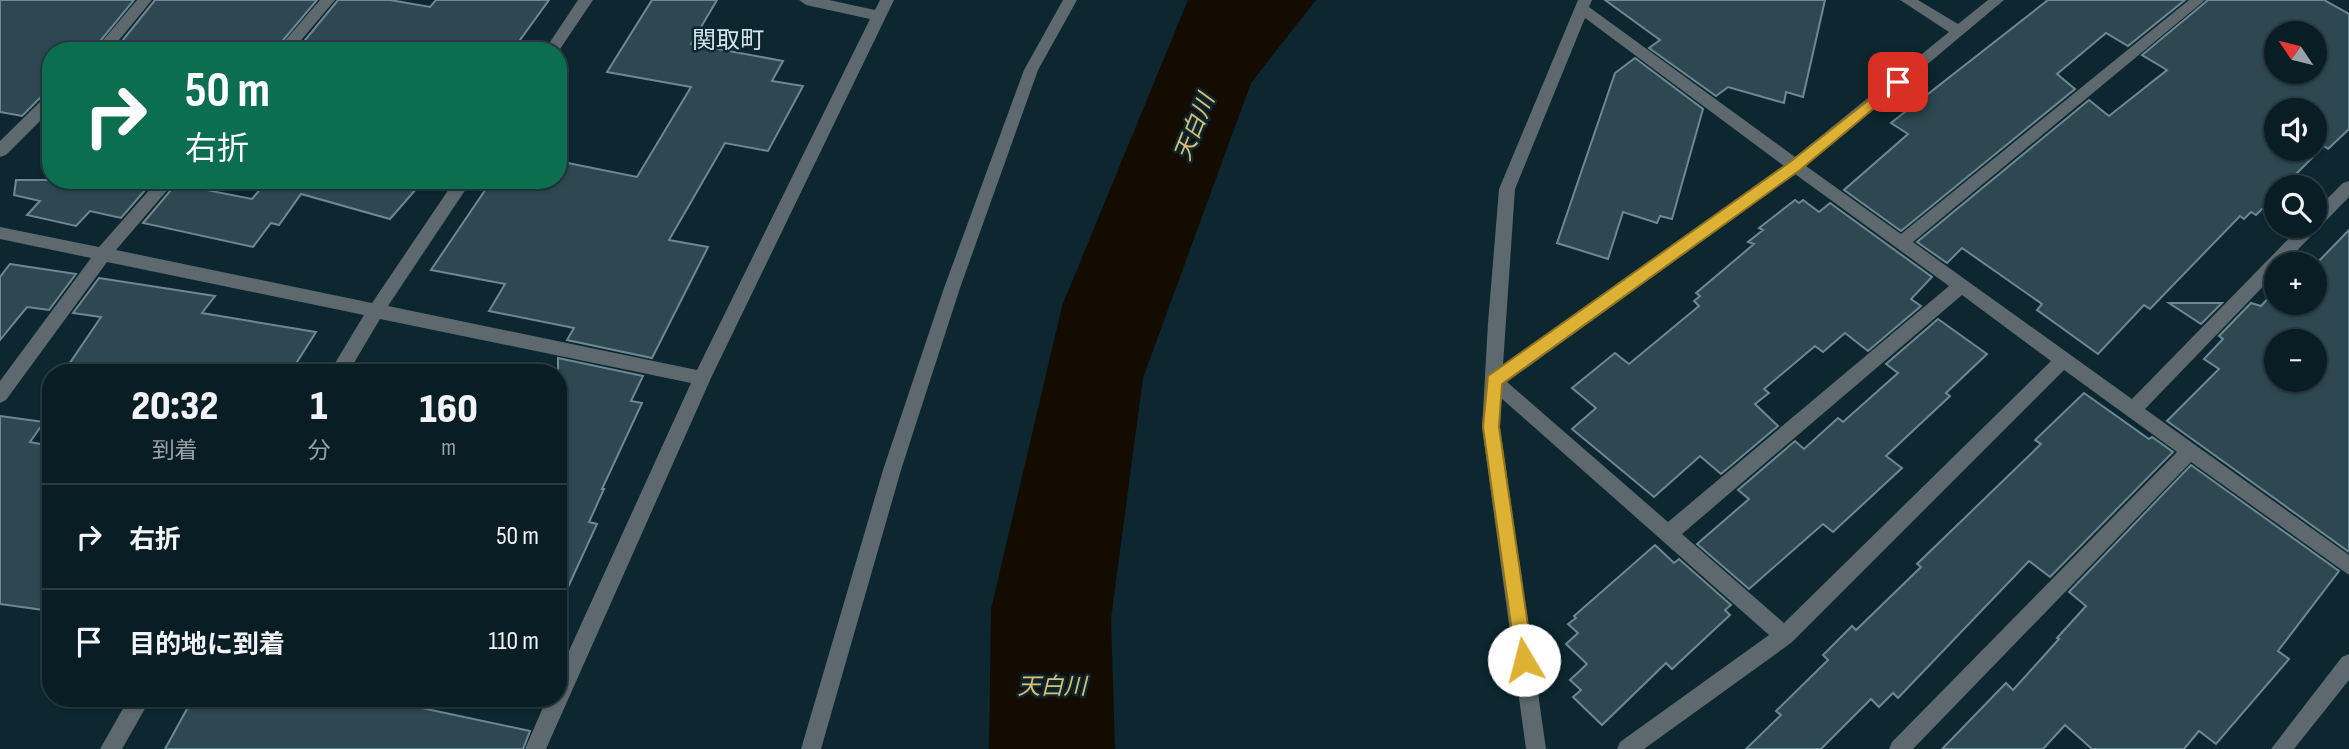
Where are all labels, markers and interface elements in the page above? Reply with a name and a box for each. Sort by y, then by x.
north arrow [2264,21,2328,84]
map controls [2264,21,2327,392]
district label: 関取町 [692,26,764,55]
pin [1868,52,1928,112]
text: 50 m [185,62,270,121]
icon: arrive [1879,63,1917,101]
icon: right [70,70,161,161]
water label: 天白川 [1169,87,1222,165]
button: sound [2264,98,2327,161]
text: 右折 [185,130,249,169]
button: search [2264,175,2327,238]
button: + [2264,252,2327,315]
button: − [2264,329,2327,392]
text: 20:32 [131,381,218,432]
text: 1 [310,381,328,432]
text: 160 [420,384,478,435]
text: m [441,434,456,462]
text: 到着 [152,437,198,465]
text: 分 [307,437,330,465]
icon: right [70,518,108,556]
text: 50 m [496,521,539,552]
text: 右折 [129,525,181,556]
icon: arrive [70,623,108,661]
position arrow [1487,623,1561,697]
text: 110 m [488,626,539,657]
text: 目的地に到着 [129,630,285,661]
water label: 天白川 [1018,673,1090,701]

